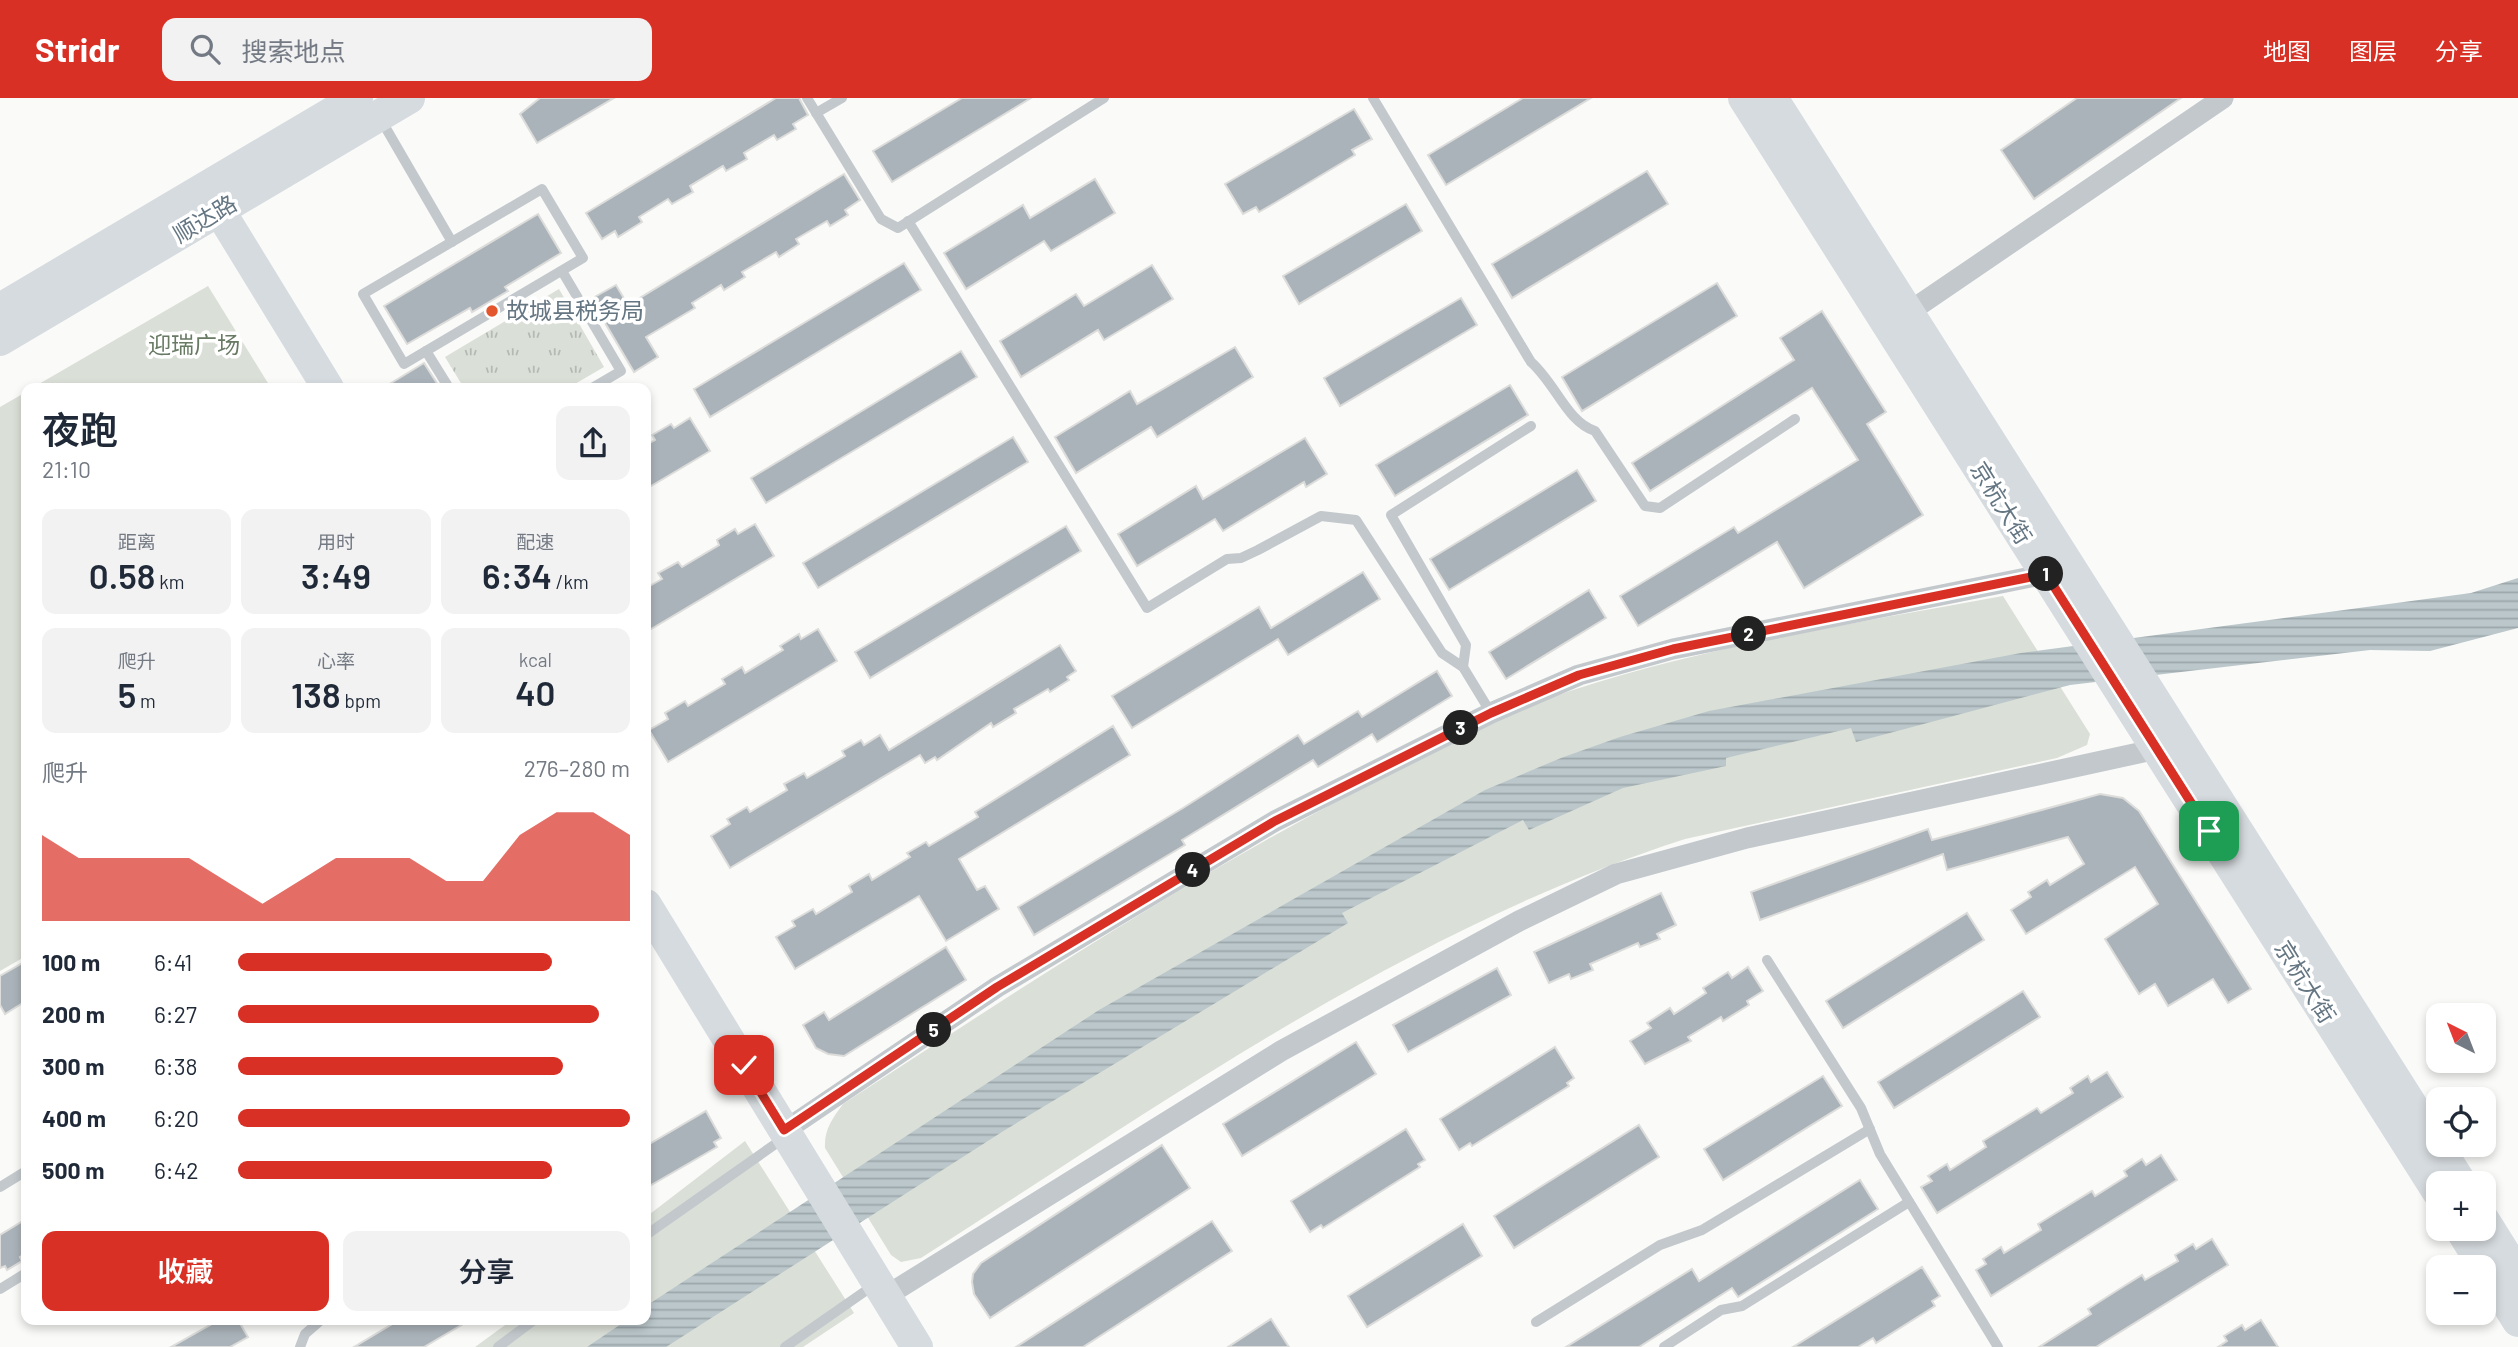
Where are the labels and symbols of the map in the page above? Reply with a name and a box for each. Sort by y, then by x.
street label: 顺达路 [168,188,241,248]
place label: 故城县税务局 [506,296,644,324]
marker: 故城县税务局 [484,303,500,319]
park label: 迎瑞广场 [148,330,240,358]
street label: 京杭大街 [1966,456,2038,549]
pin: 1 [2028,556,2064,592]
pin: 2 [1732,616,1766,652]
pin: 3 [1444,710,1478,746]
pin [2179,801,2239,861]
pin: 4 [1176,852,1210,888]
street label: 京杭大街 [2270,935,2342,1028]
north arrow [2426,1003,2496,1073]
pin: 5 [916,1012,951,1048]
pin [714,1035,774,1095]

